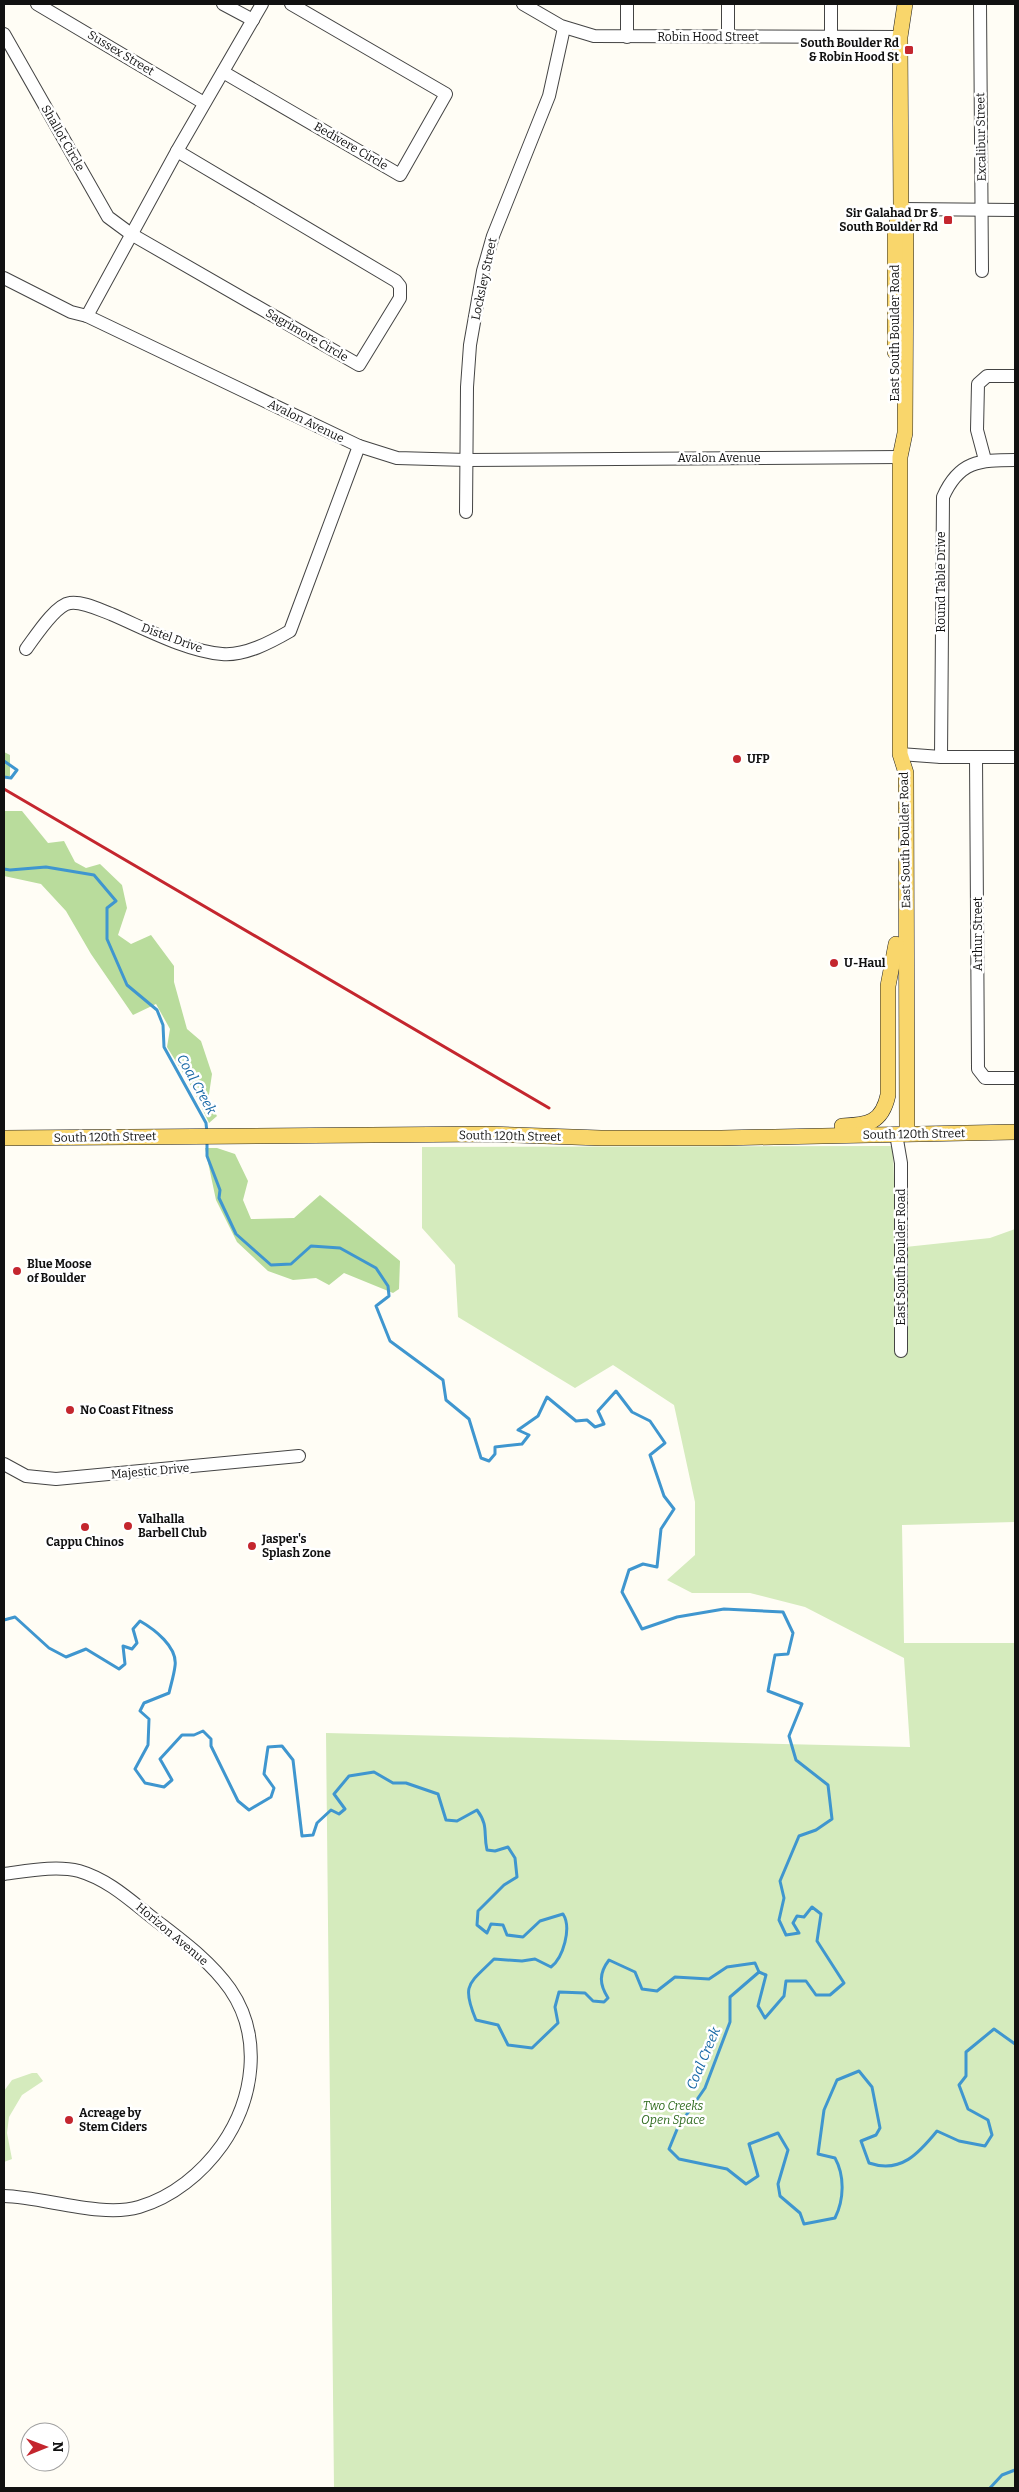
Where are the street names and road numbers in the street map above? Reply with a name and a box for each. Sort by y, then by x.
street label: Sussex Street [85,28,157,79]
street label: Robin Hood Street [657,30,759,44]
street label: Excalibur Street [973,92,989,182]
street label: Shallot Circle [39,103,87,173]
street label: Bedivere Circle [311,119,391,173]
street label: Locksley Street [468,236,500,321]
street label: East South Boulder Road [888,265,902,401]
street label: Sagrimore Circle [263,306,351,364]
street label: Avalon Avenue [266,396,346,446]
street label: Avalon Avenue [677,451,761,465]
street label: Round Table Drive [934,532,948,632]
street label: Distel Drive [140,620,204,656]
street label: East South Boulder Road [897,772,913,908]
street label: Arthur Street [971,896,985,971]
street label: South 120th Street [863,1126,966,1142]
street label: South 120th Street [459,1128,562,1144]
street label: South 120th Street [54,1129,157,1145]
street label: East South Boulder Road [894,1189,908,1325]
street label: Majestic Drive [110,1461,190,1481]
street label: Horizon Avenue [133,1900,211,1968]

